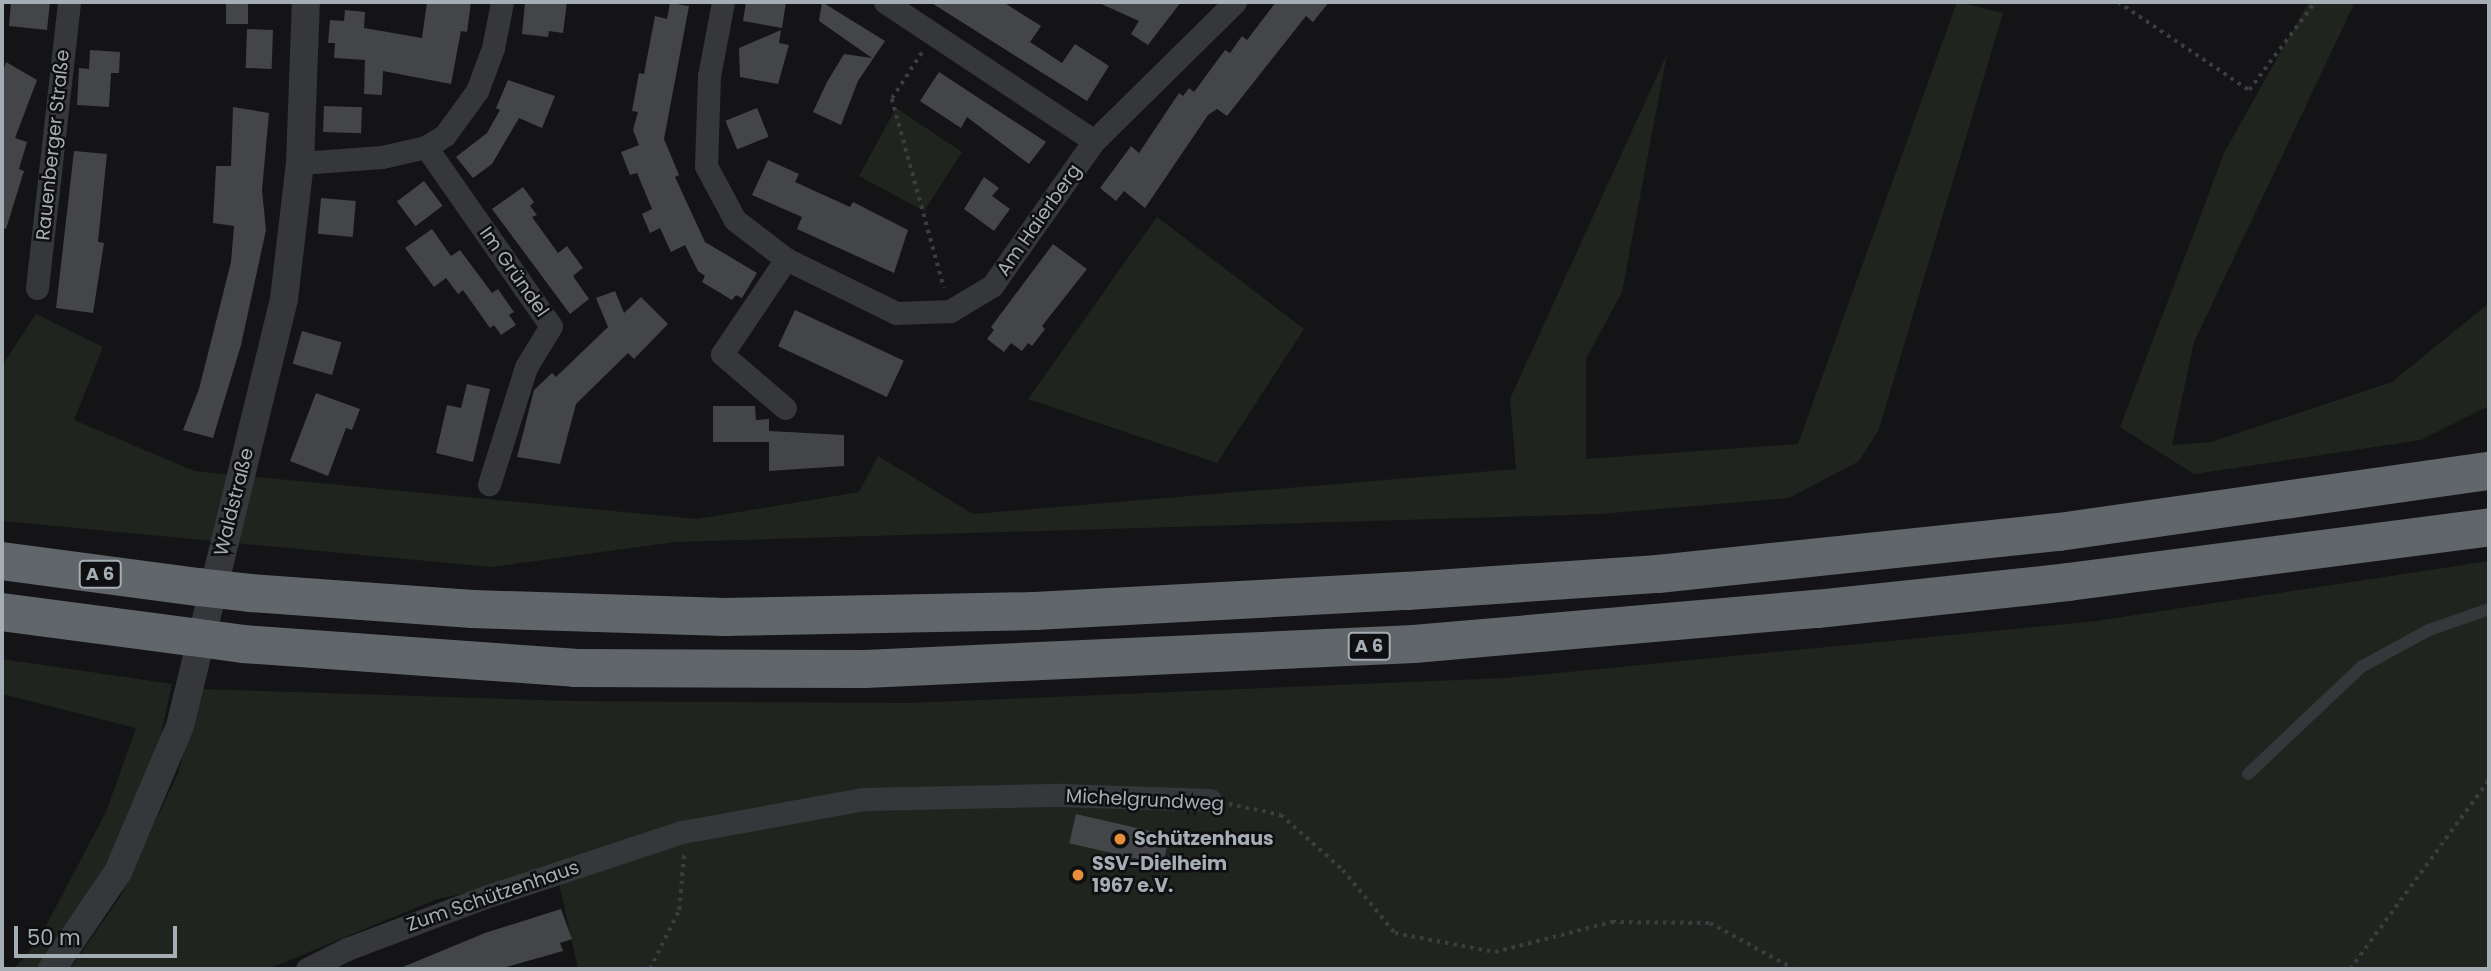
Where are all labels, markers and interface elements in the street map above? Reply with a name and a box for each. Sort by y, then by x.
street label: Rauenberger Straße [32,48,74,242]
street label: Am Haierberg [992,160,1086,280]
street label: Im Gründel [475,223,553,321]
street label: Waldstraße [210,446,258,558]
road number: A 6 [77,560,123,588]
road number: A 6 [1346,632,1392,660]
street label: Michelgrundweg [1065,784,1225,816]
place label: Schützenhaus [1134,828,1274,850]
marker: Schützenhaus [1112,831,1128,847]
place label: SSV-Dielheim 1967 e.V. [1092,853,1227,897]
street label: Zum Schützenhaus [404,856,582,936]
marker: SSV-Dielheim 1967 e.V. [1070,867,1086,883]
scale bar [18,912,180,956]
text: 50 m [27,923,81,952]

